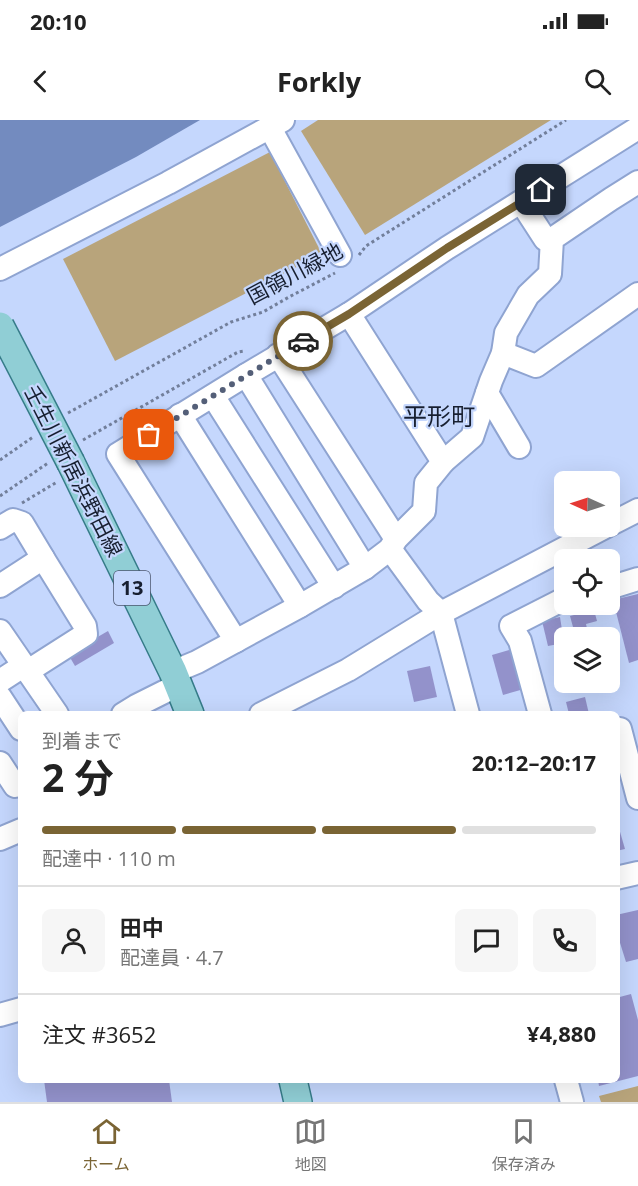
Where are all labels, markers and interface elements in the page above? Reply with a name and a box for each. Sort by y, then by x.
text: 20:10 [30,6,87,36]
text: Forkly [277,63,361,100]
icon: back [24,65,57,98]
icon: search [581,65,614,98]
pin [515,164,566,215]
icon: home [524,173,557,206]
street label: 国領川緑地 [242,236,347,310]
courier [273,311,333,371]
icon: car [287,325,320,358]
street label: 壬生川新居浜野田線 [19,380,129,561]
district label: 平形町 [403,399,475,432]
pin [123,409,174,460]
icon: bag [132,418,165,451]
north arrow [554,471,620,537]
map controls [554,471,620,693]
button: locate [554,549,620,615]
road number: 13 [114,571,150,605]
button: layers [554,627,620,693]
text: 到着まで [42,727,122,754]
text: 20:12–20:17 [472,747,596,777]
text: 2 分 [42,750,113,803]
text: 配達中 · 110 m [42,845,176,872]
button: person [42,909,105,972]
button: chat [455,909,518,972]
button: phone [533,909,596,972]
text: 田中 [120,912,164,942]
text: 配達員 · 4.7 [120,944,224,971]
text: ¥4,880 [527,1018,596,1048]
text: 注文 #3652 [42,1019,156,1049]
tab: ホーム [82,1115,130,1175]
tab: 地図 [294,1115,327,1175]
tab: 保存済み [492,1115,556,1175]

